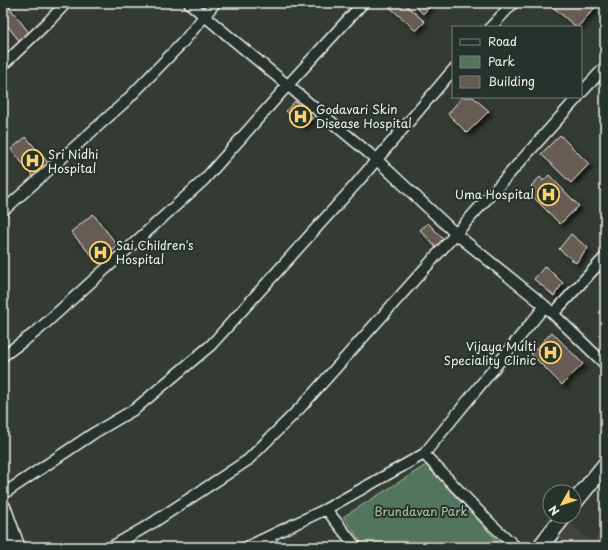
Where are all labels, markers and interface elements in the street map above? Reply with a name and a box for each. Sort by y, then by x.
legend [452,26,582,98]
text: Road [488,32,517,50]
text: Park [488,52,515,70]
text: Building [488,72,535,90]
place label: Godavari Skin Disease Hospital [316,100,412,132]
hospital icon: Godavari Skin Disease Hospital [288,103,314,129]
place label: Sri Nidhi Hospital [48,145,98,177]
hospital icon: Sri Nidhi Hospital [20,148,46,174]
hospital icon: Uma Hospital [536,181,562,207]
place label: Uma Hospital [455,185,534,203]
place label: Sai Children's Hospital [116,236,194,268]
hospital icon: Sai Children's Hospital [88,239,114,265]
place label: Vijaya Multi Speciality Clinic [444,337,536,369]
hospital icon: Vijaya Multi Speciality Clinic [538,340,564,366]
north arrow [542,484,582,524]
park label: Brundavan Park [374,502,468,520]
text: N [544,502,563,519]

